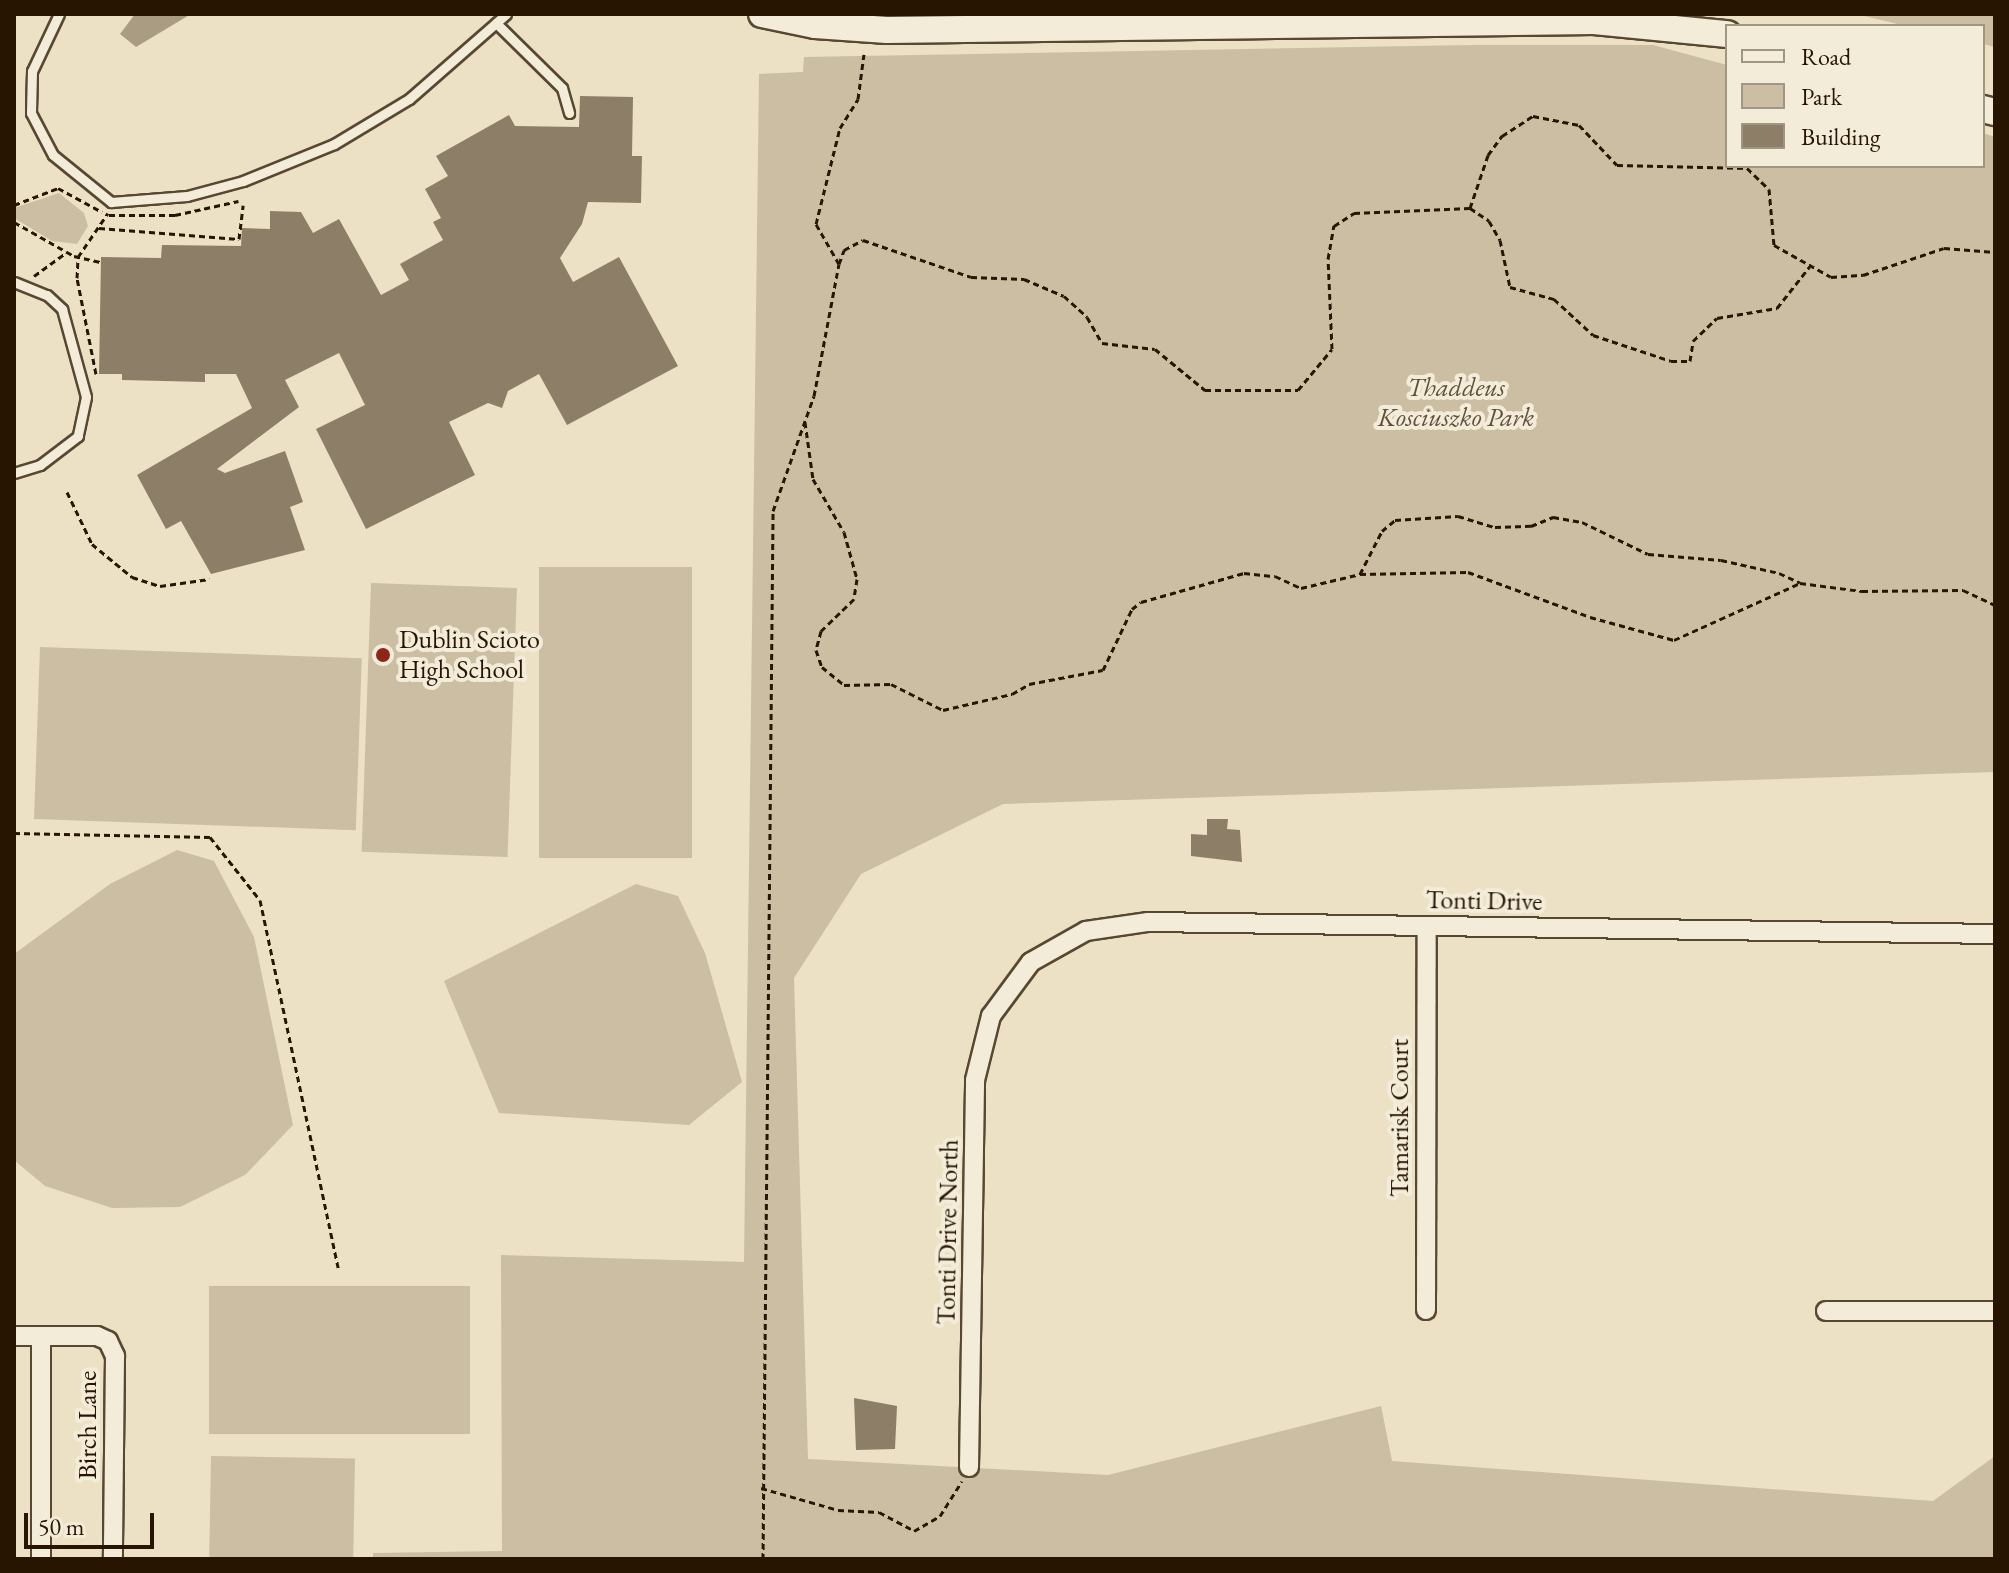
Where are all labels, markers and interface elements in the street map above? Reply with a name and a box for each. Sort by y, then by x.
legend [1725,24,1985,168]
text: Road [1801,41,1851,72]
text: Park [1801,81,1842,112]
text: Building [1801,121,1881,152]
park label: Thaddeus Kosciuszko Park [1378,372,1534,434]
place label: Dublin Scioto High School [399,624,540,686]
marker: Dublin Scioto High School [374,646,392,664]
street label: Tonti Drive [1425,884,1543,918]
street label: Tamarisk Court [1384,1039,1416,1197]
street label: Tonti Drive North [931,1139,965,1325]
street label: Birch Lane [72,1371,104,1479]
scale bar [28,1497,158,1547]
text: 50 m [38,1511,85,1542]

